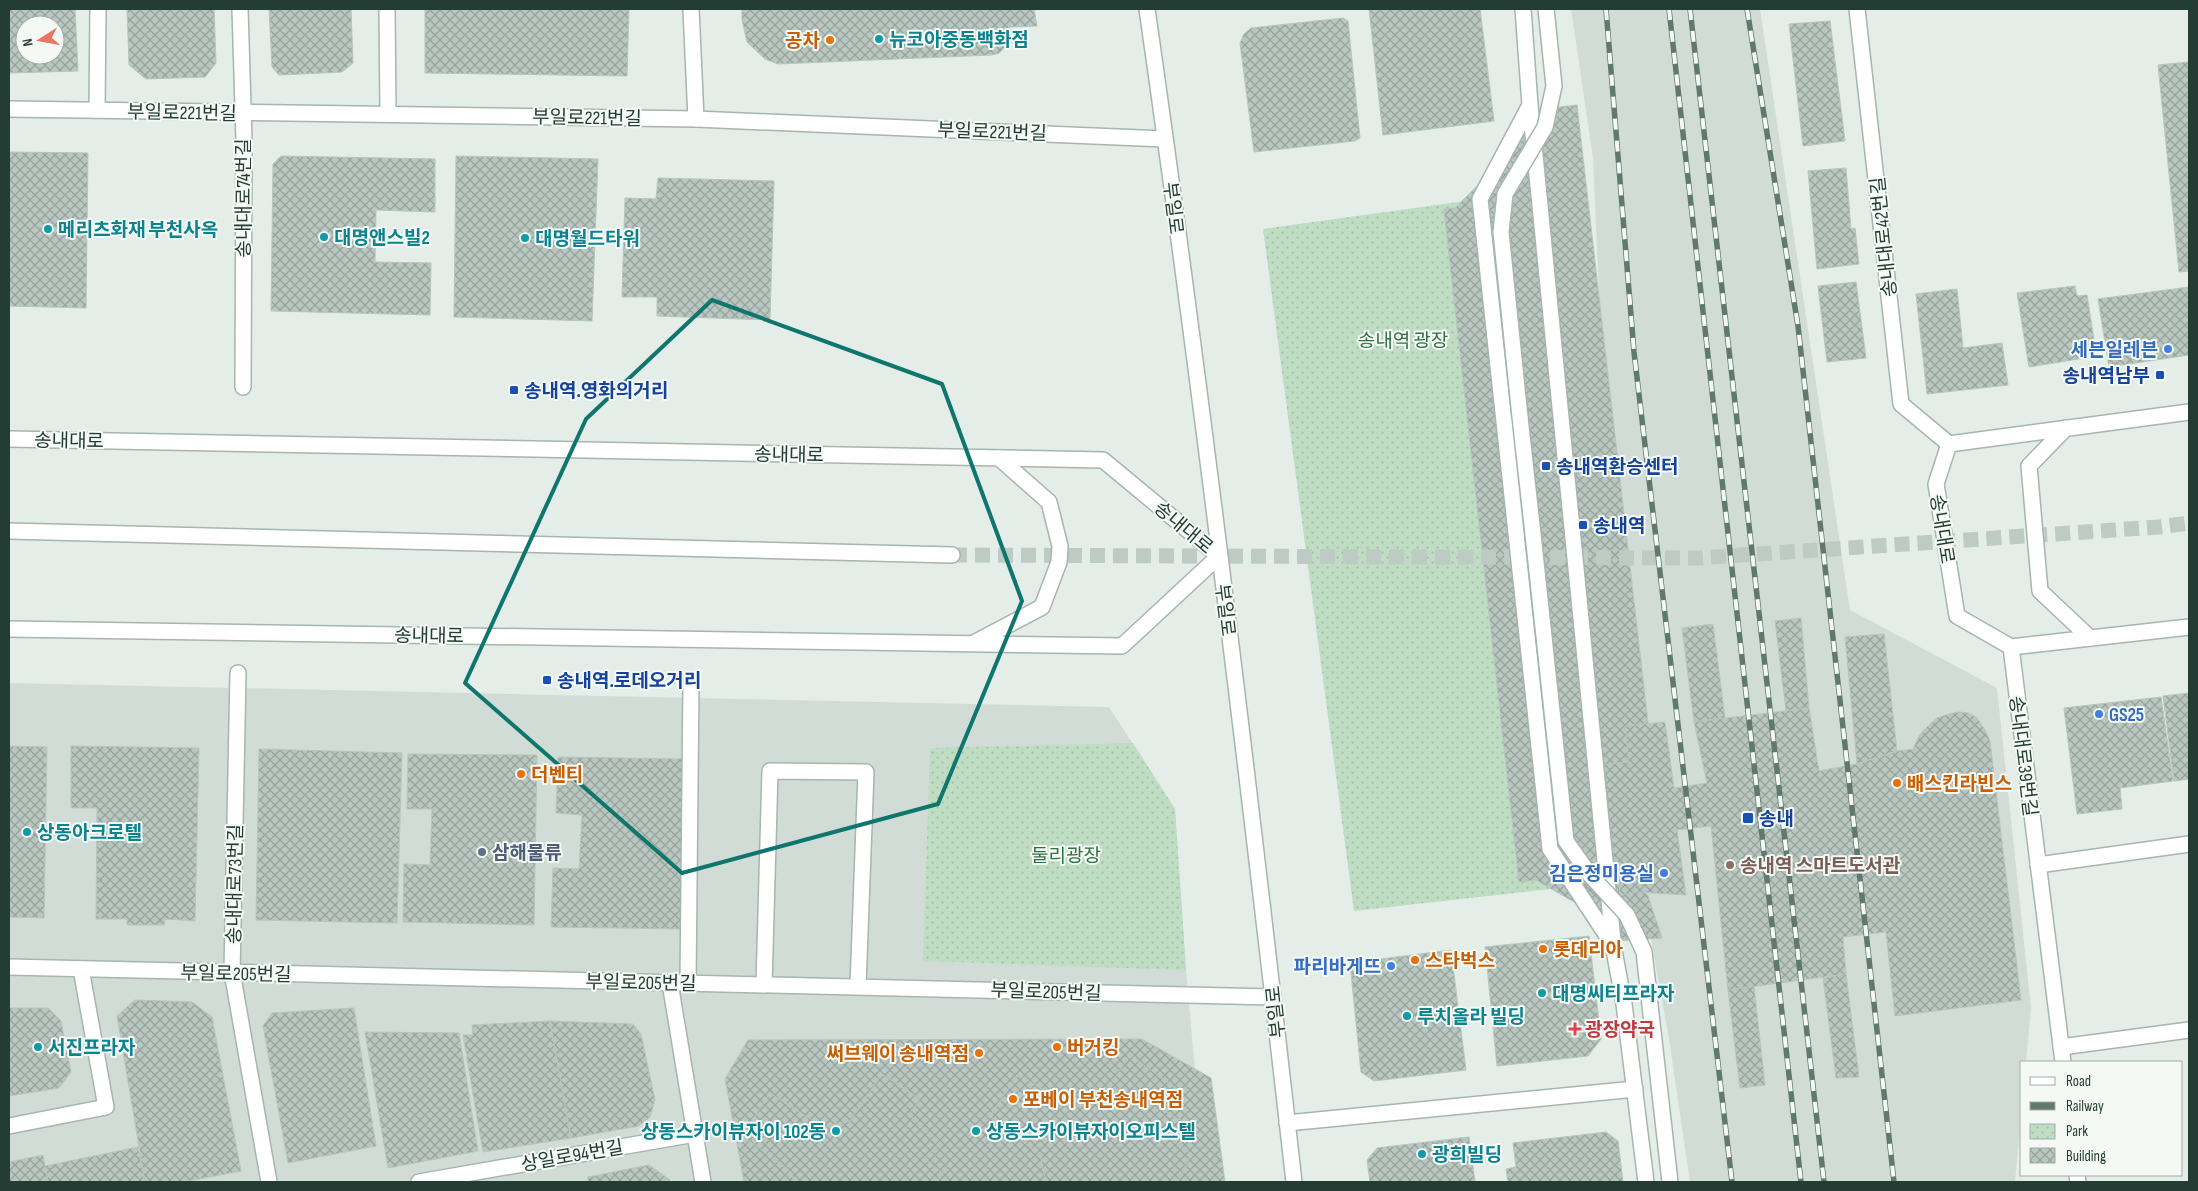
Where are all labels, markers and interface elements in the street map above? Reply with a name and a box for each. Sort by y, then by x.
north arrow [15,15,65,65]
place label: 뉴코아중동백화점 [889,29,1029,52]
place label: 공차 [785,30,821,53]
marker: 뉴코아중동백화점 [873,33,885,45]
marker: 공차 [824,34,836,46]
text: N [19,37,37,48]
street label: 부일로221번길 [127,101,237,126]
street label: 부일로221번길 [532,106,642,131]
street label: 부일로221번길 [937,119,1047,146]
street label: 송내대로74번길 [233,138,256,258]
street label: 송내대로42번길 [1867,176,1902,298]
street label: 부일로 [1158,181,1187,236]
place label: 메리츠화재 부천사옥 [58,219,218,242]
marker: 메리츠화재 부천사옥 [42,223,54,235]
place label: 대명앤스빌2 [334,227,430,250]
place label: 대명월드타워 [535,228,640,251]
marker: 대명앤스빌2 [318,231,330,243]
marker: 대명월드타워 [519,232,531,244]
park label: 송내역 광장 [1358,330,1448,353]
place label: 세븐일레븐 [2071,339,2158,362]
marker: 세븐일레븐 [2162,343,2174,355]
place label: 송내역남부 [2063,365,2150,388]
marker: 송내역남부 [2154,369,2166,381]
place label: 송내역.영화의거리 [524,380,668,403]
marker: 송내역.영화의거리 [508,384,520,396]
street label: 송내대로 [34,429,104,454]
street label: 송내대로 [754,443,824,468]
place label: 송내역환승센터 [1556,456,1678,479]
marker: 송내역환승센터 [1540,460,1552,472]
street label: 송내대로 [1925,493,1958,566]
street label: 송내대로 [1149,497,1217,559]
place label: 송내역 [1593,515,1645,538]
marker: 송내역 [1577,519,1589,531]
street label: 부일로 [1210,583,1239,638]
street label: 송내대로 [394,624,464,649]
place label: 송내역.로데오거리 [557,670,701,693]
marker: 송내역.로데오거리 [541,674,553,686]
street label: 송내대로39번길 [2004,695,2041,818]
place label: GS25 [2109,704,2144,727]
marker: GS25 [2093,708,2105,720]
place label: 더벤티 [531,764,583,787]
marker: 더벤티 [515,768,527,780]
place label: 배스킨라빈스 [1907,773,2012,796]
marker: 배스킨라빈스 [1891,777,1903,789]
place label: 송내 [1759,808,1794,831]
marker: 송내 [1741,811,1755,825]
place label: 상동아크로텔 [37,822,142,845]
street label: 송내대로73번길 [223,824,248,944]
marker: 상동아크로텔 [21,826,33,838]
place label: 삼해물류 [492,842,562,865]
park label: 둘리광장 [1031,845,1101,868]
marker: 삼해물류 [476,846,488,858]
place label: 송내역 스마트도서관 [1740,855,1901,878]
marker: 송내역 스마트도서관 [1724,859,1736,871]
place label: 김은정미용실 [1549,863,1654,886]
marker: 김은정미용실 [1658,867,1670,879]
place label: 롯데리아 [1553,939,1623,962]
marker: 롯데리아 [1537,943,1549,955]
place label: 스타벅스 [1425,950,1495,973]
marker: 스타벅스 [1409,954,1421,966]
place label: 파리바게뜨 [1294,956,1381,979]
marker: 파리바게뜨 [1385,960,1397,972]
street label: 부일로205번길 [180,962,292,987]
street label: 부일로205번길 [585,971,697,996]
street label: 부일로205번길 [990,979,1102,1006]
place label: 대명씨티프라자 [1552,983,1675,1006]
street label: 부일로 [1262,985,1291,1039]
marker: 대명씨티프라자 [1536,987,1548,999]
place label: 루치올라 빌딩 [1417,1006,1525,1029]
marker: 루치올라 빌딩 [1401,1010,1413,1022]
place label: 광장약국 [1585,1019,1655,1042]
marker: 광장약국 [1569,1023,1581,1035]
place label: 서진프라자 [48,1037,136,1060]
place label: 버거킹 [1067,1037,1119,1060]
marker: 서진프라자 [32,1041,44,1053]
marker: 버거킹 [1051,1041,1063,1053]
place label: 써브웨이 송내역점 [826,1043,969,1066]
marker: 써브웨이 송내역점 [973,1047,985,1059]
legend [2020,1061,2183,1176]
text: Road [2066,1072,2091,1091]
place label: 포베이 부천송내역점 [1023,1089,1183,1112]
marker: 포베이 부천송내역점 [1007,1093,1019,1105]
text: Railway [2066,1097,2104,1116]
place label: 상동스카이뷰자이 102동 [641,1121,826,1144]
place label: 상동스카이뷰자이오피스텔 [986,1121,1196,1144]
text: Park [2066,1122,2088,1141]
marker: 상동스카이뷰자이 102동 [830,1125,842,1137]
marker: 상동스카이뷰자이오피스텔 [970,1125,982,1137]
street label: 상일로94번길 [519,1136,625,1177]
place label: 광희빌딩 [1432,1144,1502,1167]
text: Building [2066,1147,2106,1166]
marker: 광희빌딩 [1416,1148,1428,1160]

